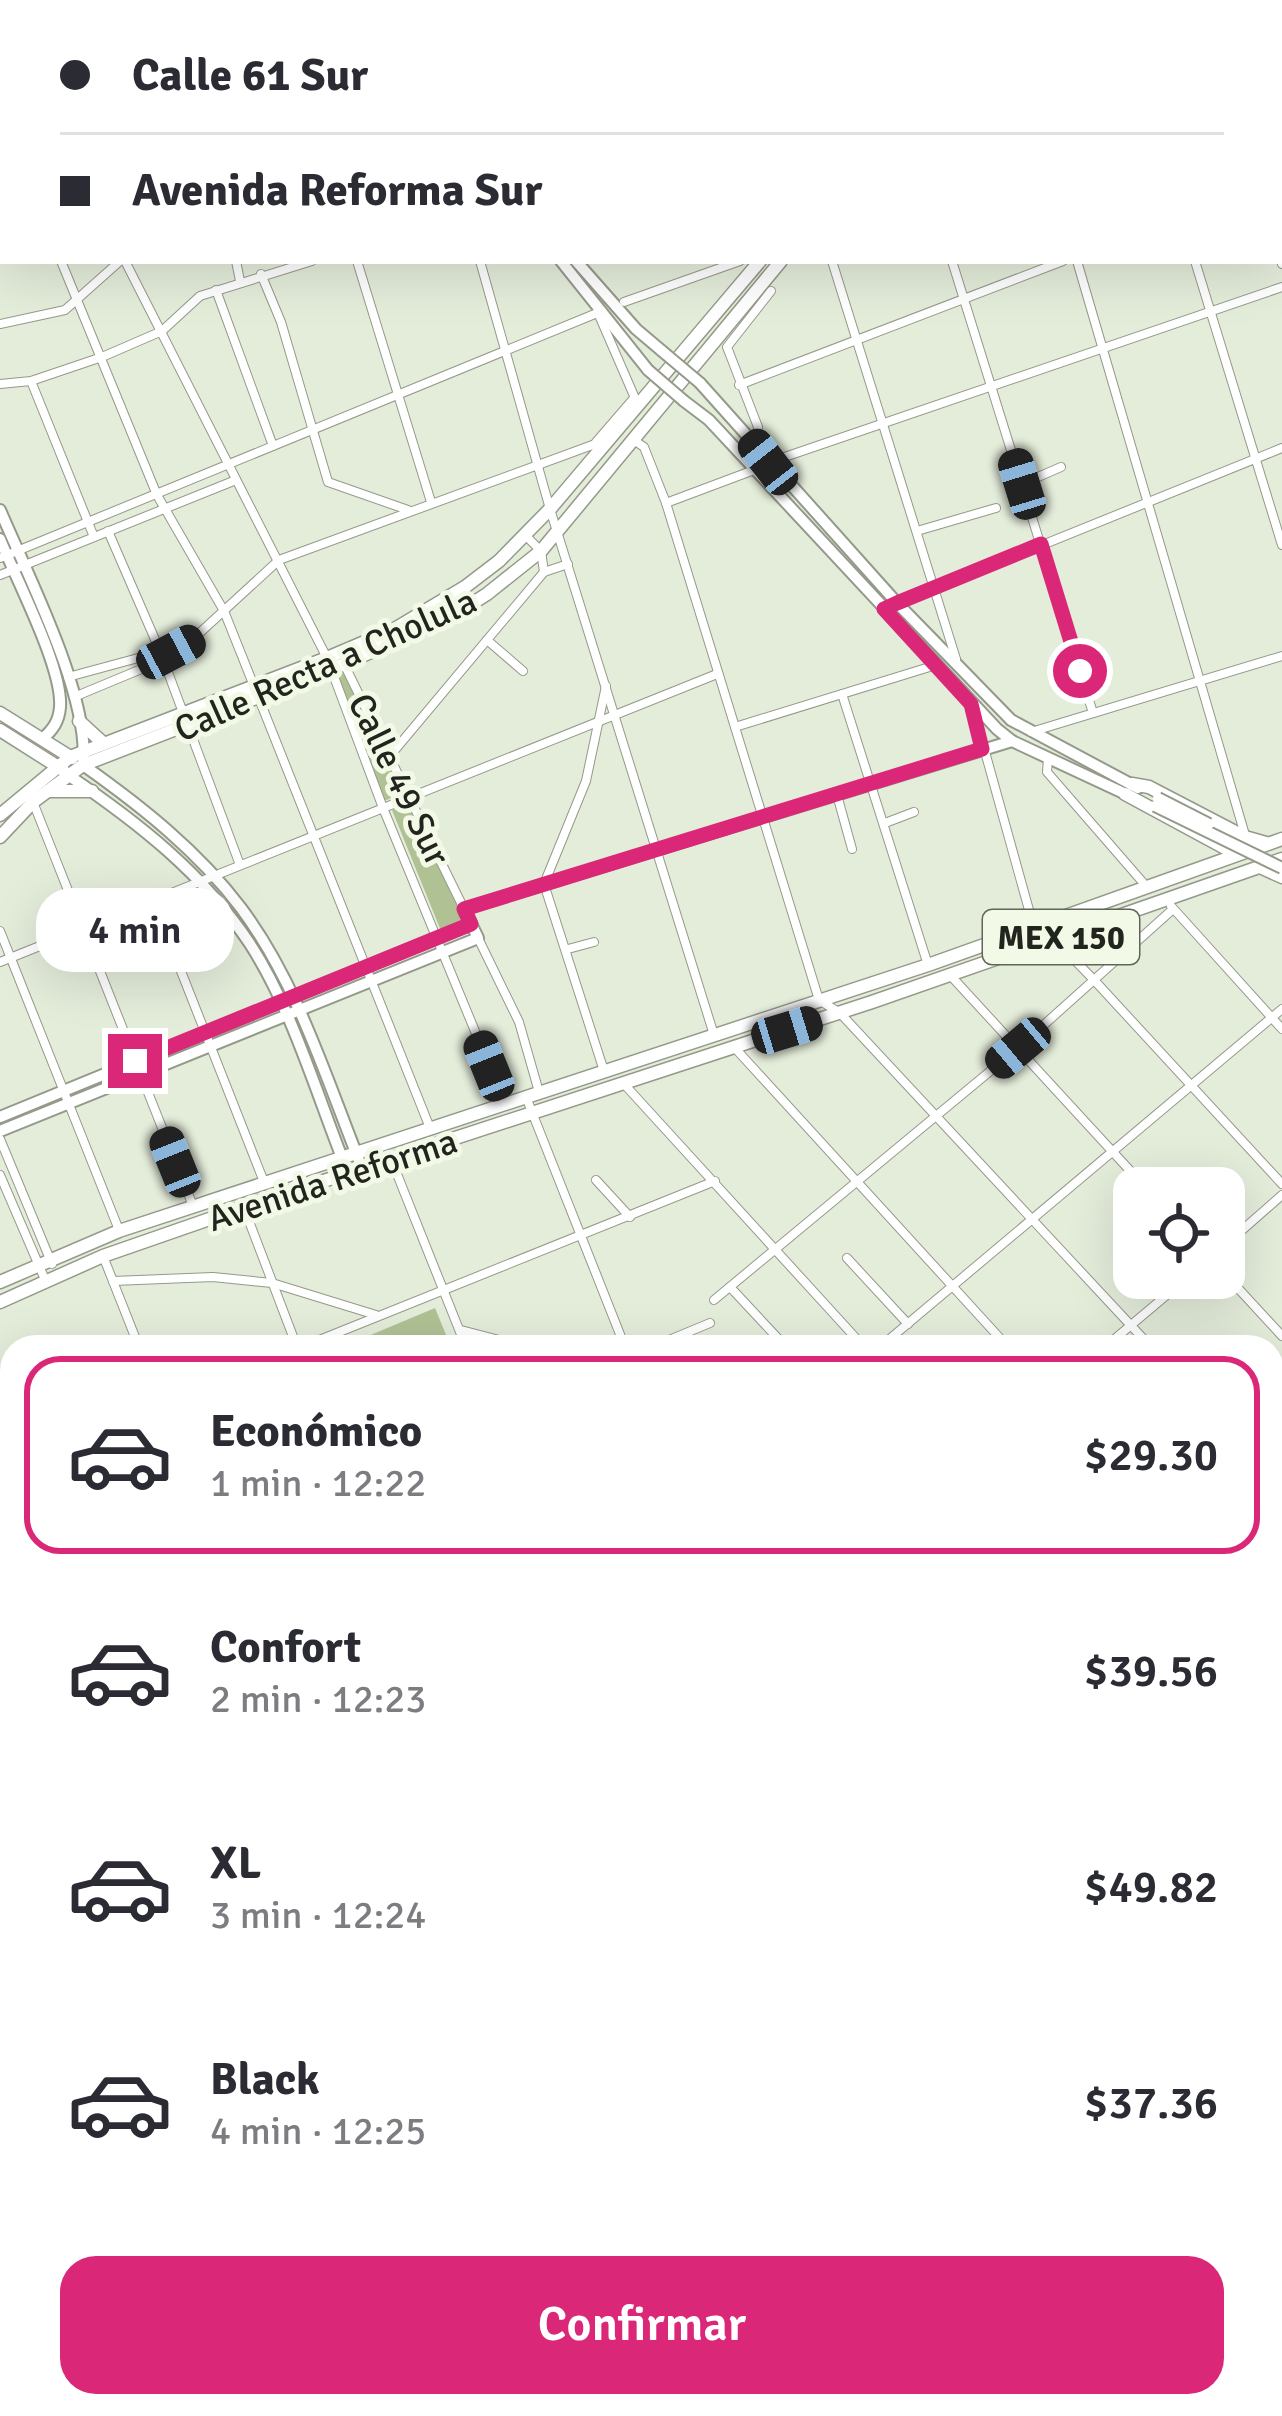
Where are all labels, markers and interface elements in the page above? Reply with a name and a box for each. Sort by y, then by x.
text: Calle 61 Sur [132,48,368,103]
text: Avenida Reforma Sur [132,163,542,218]
car [732,423,804,501]
car [994,444,1050,524]
street label: Calle Recta a Cholula [168,579,484,752]
car [131,619,211,685]
route start [1053,644,1107,698]
street label: Calle 49 Sur [338,686,460,874]
callout: 4 min [36,887,234,971]
text: 4 min [88,906,182,954]
road number: MEX 150 [983,910,1139,964]
car [747,1002,827,1058]
car [979,1011,1057,1085]
car [459,1026,519,1106]
route end [108,1034,162,1088]
street label: Avenida Reforma [202,1119,463,1242]
car [145,1122,205,1202]
map controls [1113,1167,1245,1299]
button: locate [1113,1167,1245,1299]
icon: car [66,1401,174,1509]
text: Económico [210,1404,422,1459]
text: $29.30 [1084,1428,1218,1483]
text: 1 min · 12:22 [210,1459,426,1507]
icon: car [66,1617,174,1725]
text: Confort [210,1620,361,1675]
text: $39.56 [1084,1644,1218,1699]
text: 2 min · 12:23 [210,1675,426,1723]
icon: car [66,1833,174,1941]
text: XL [210,1836,261,1891]
text: $49.82 [1084,1860,1218,1915]
text: 3 min · 12:24 [210,1891,426,1939]
icon: car [66,2049,174,2157]
text: Black [210,2052,320,2107]
text: $37.36 [1084,2076,1218,2131]
text: 4 min · 12:25 [210,2107,426,2155]
button: Confirmar [60,2256,1224,2394]

